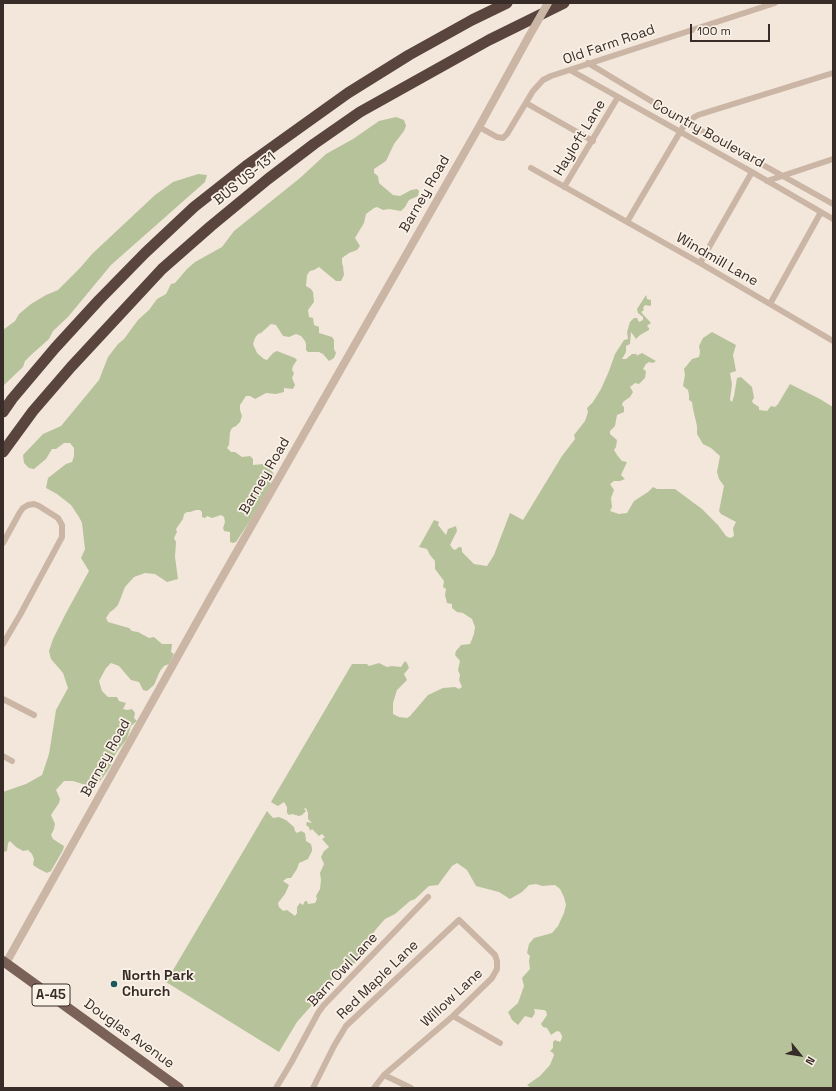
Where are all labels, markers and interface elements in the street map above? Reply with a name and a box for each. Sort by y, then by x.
scale bar [692,16,772,42]
street label: Old Farm Road [561,21,657,69]
text: 100 m [697,23,731,39]
street label: Country Boulevard [649,96,767,172]
street label: Hayloft Lane [551,97,609,179]
street label: BUS US-131 [211,149,279,209]
street label: Barney Road [396,153,454,235]
street label: Windmill Lane [673,230,761,290]
street label: Barney Road [236,435,294,517]
street label: Barney Road [78,716,134,800]
street label: Barn Owl Lane [304,930,382,1010]
street label: Red Maple Lane [334,937,422,1023]
street label: Willow Lane [418,965,486,1031]
place label: North Park Church [122,968,194,1000]
marker: North Park Church [109,979,119,989]
road number: A-45 [32,984,70,1006]
street label: Douglas Avenue [81,996,177,1072]
north arrow [780,1035,820,1075]
text: N [802,1054,818,1068]

